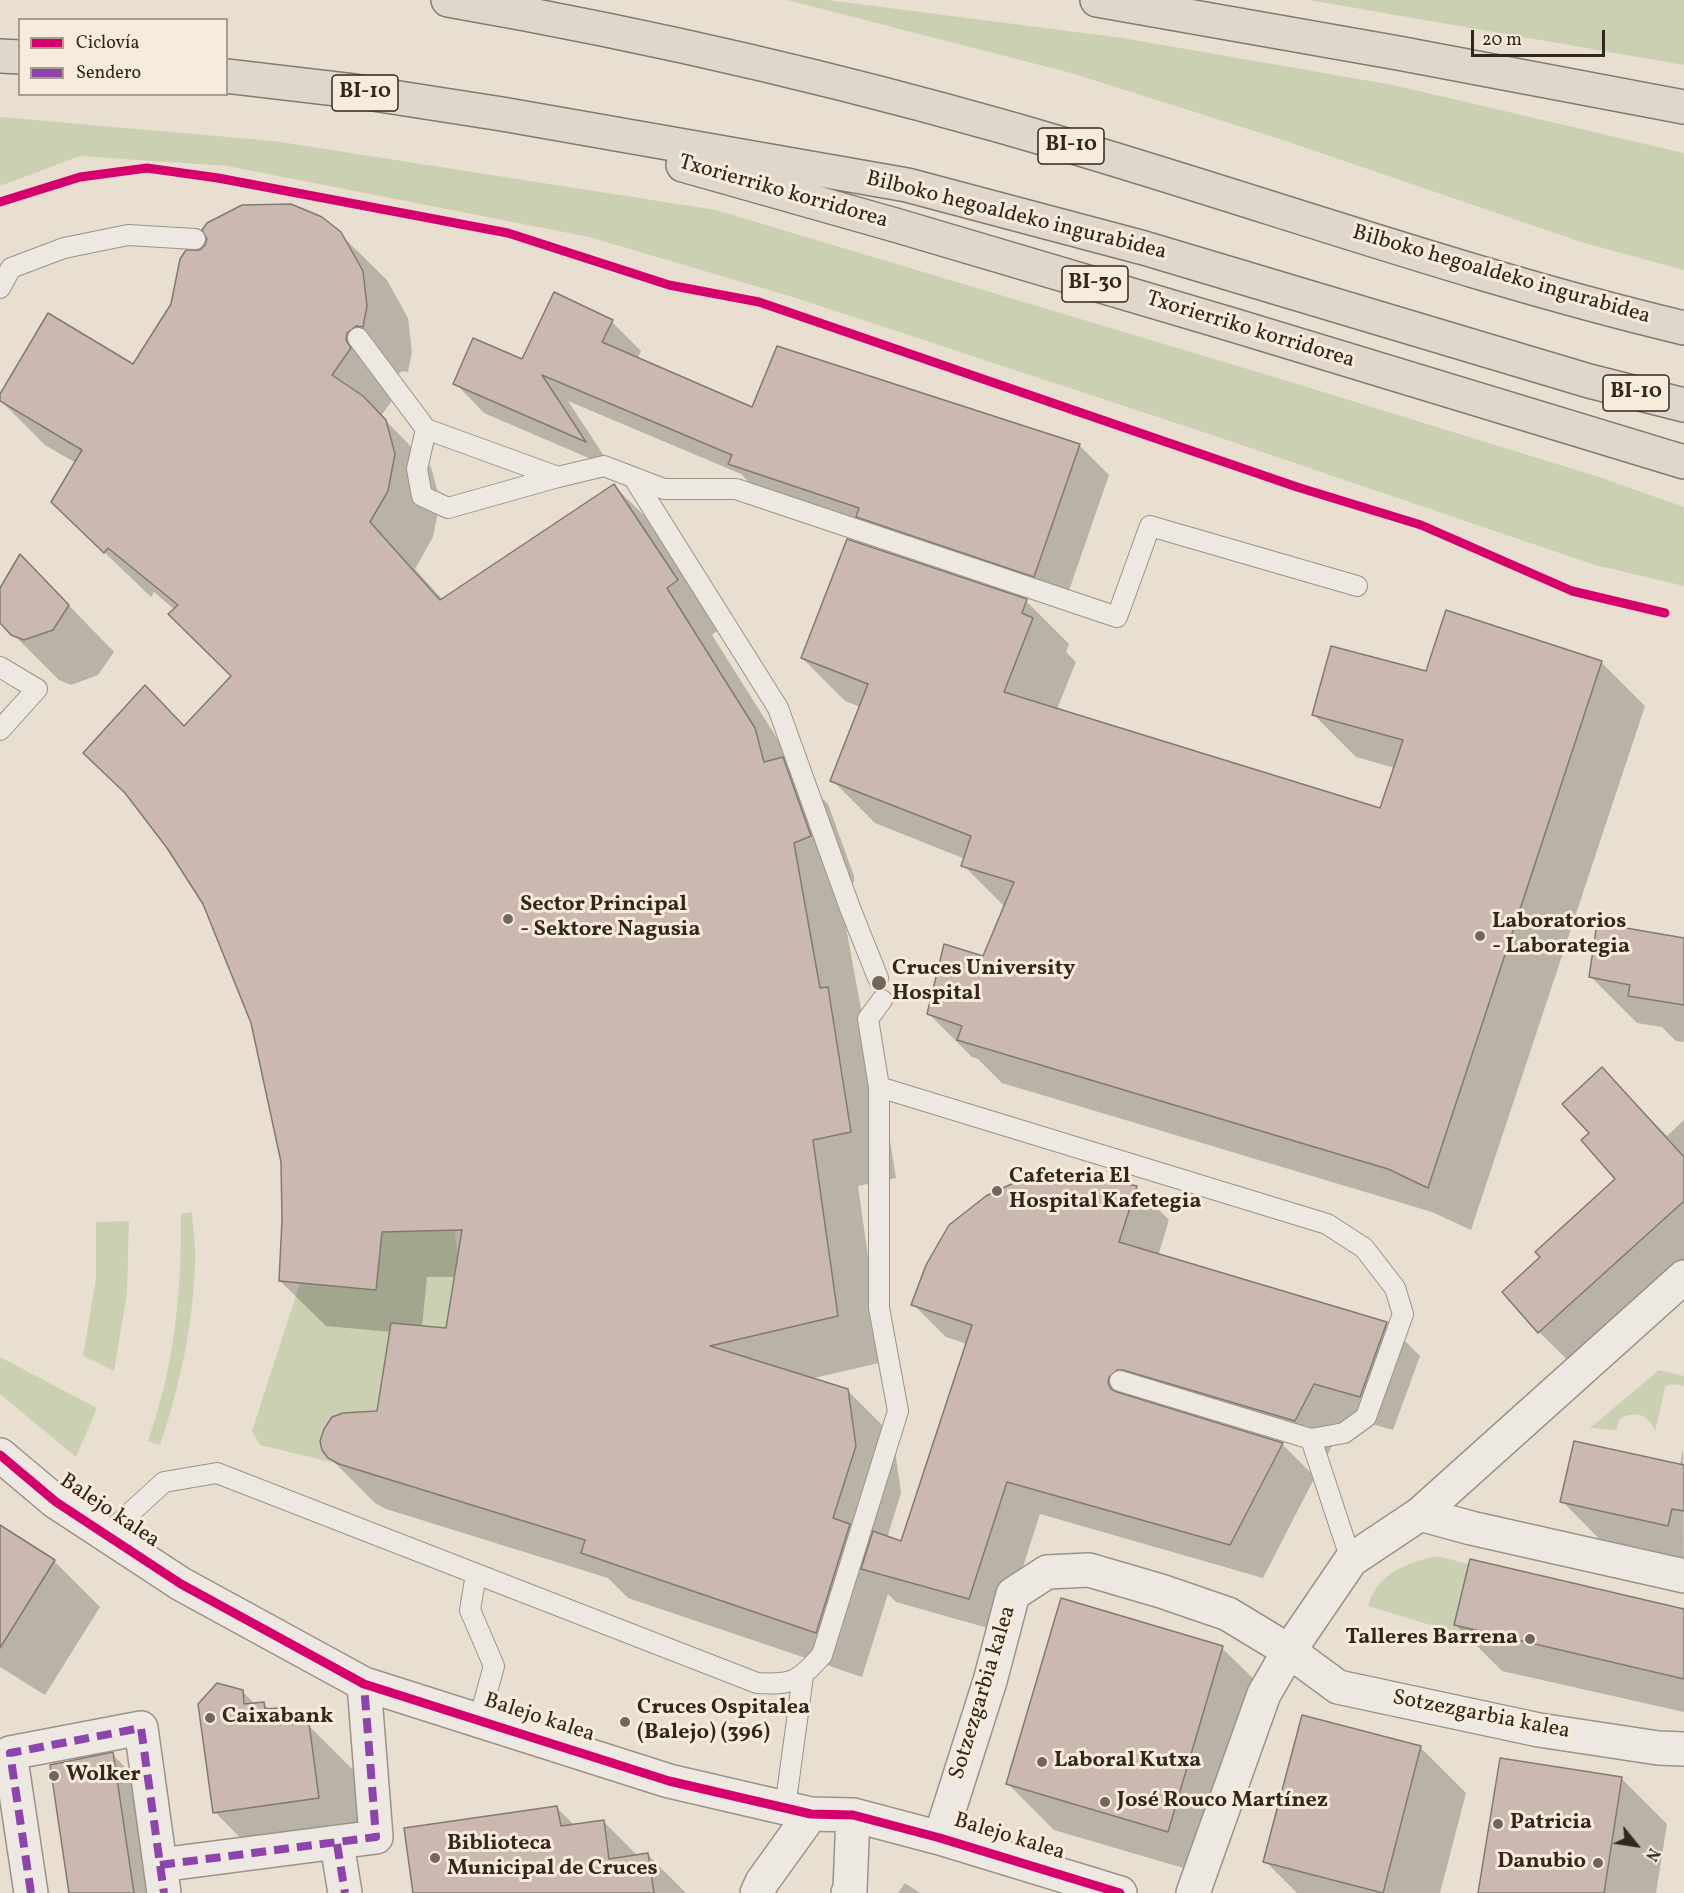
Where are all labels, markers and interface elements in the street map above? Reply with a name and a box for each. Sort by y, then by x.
legend [18,18,228,96]
scale bar [1474,18,1608,56]
text: 20 m [1482,28,1522,53]
text: Ciclovía [76,31,139,56]
text: Sendero [76,61,141,86]
road number: BI-10 [332,75,398,111]
road number: BI-10 [1038,128,1104,164]
street label: Txorierriko korridorea [675,150,891,236]
street label: Bilboko hegoaldeko ingurabidea [863,167,1169,267]
street label: Bilboko hegoaldeko ingurabidea [1349,221,1653,331]
road number: BI-30 [1062,266,1128,302]
street label: Txorierriko korridorea [1143,287,1357,375]
road number: BI-10 [1603,375,1669,411]
place label: Sector Principal - Sektore Nagusia [520,893,700,944]
place label: Laboratorios - Laborategia [1492,910,1630,962]
marker: Sector Principal - Sektore Nagusia [501,912,515,926]
marker: Laboratorios - Laborategia [1473,929,1487,943]
place label: Cruces University Hospital [892,957,1075,1008]
marker: Cruces University Hospital [870,974,888,992]
place label: Cafeteria El Hospital Kafetegia [1009,1165,1201,1216]
marker: Cafeteria El Hospital Kafetegia [990,1184,1004,1198]
street label: Balejo kalea [54,1469,164,1555]
street label: Sotzezgarbia kalea [945,1603,1023,1783]
place label: Talleres Barrena [1345,1626,1518,1652]
marker: Talleres Barrena [1523,1632,1537,1646]
street label: Sotzezgarbia kalea [1390,1686,1572,1746]
street label: Balejo kalea [480,1689,598,1749]
place label: Cruces Ospitalea (Balejo) (396) [637,1696,810,1748]
place label: Caixabank [222,1705,333,1731]
marker: Caixabank [203,1711,217,1725]
marker: Cruces Ospitalea (Balejo) (396) [618,1715,632,1729]
place label: Laboral Kutxa [1054,1749,1201,1775]
marker: Laboral Kutxa [1035,1755,1049,1769]
place label: Wolker [66,1763,141,1789]
marker: Wolker [47,1769,61,1783]
place label: José Rouco Martínez [1117,1789,1328,1815]
marker: José Rouco Martínez [1098,1795,1112,1809]
street label: Balejo kalea [950,1809,1068,1867]
place label: Patricia [1510,1811,1592,1837]
north arrow [1606,1815,1666,1875]
marker: Patricia [1491,1817,1505,1831]
place label: Biblioteca Municipal de Cruces [447,1832,658,1884]
text: N [1639,1843,1664,1865]
place label: Danubio [1497,1850,1586,1876]
marker: Biblioteca Municipal de Cruces [428,1851,442,1865]
marker: Danubio [1591,1856,1605,1870]

